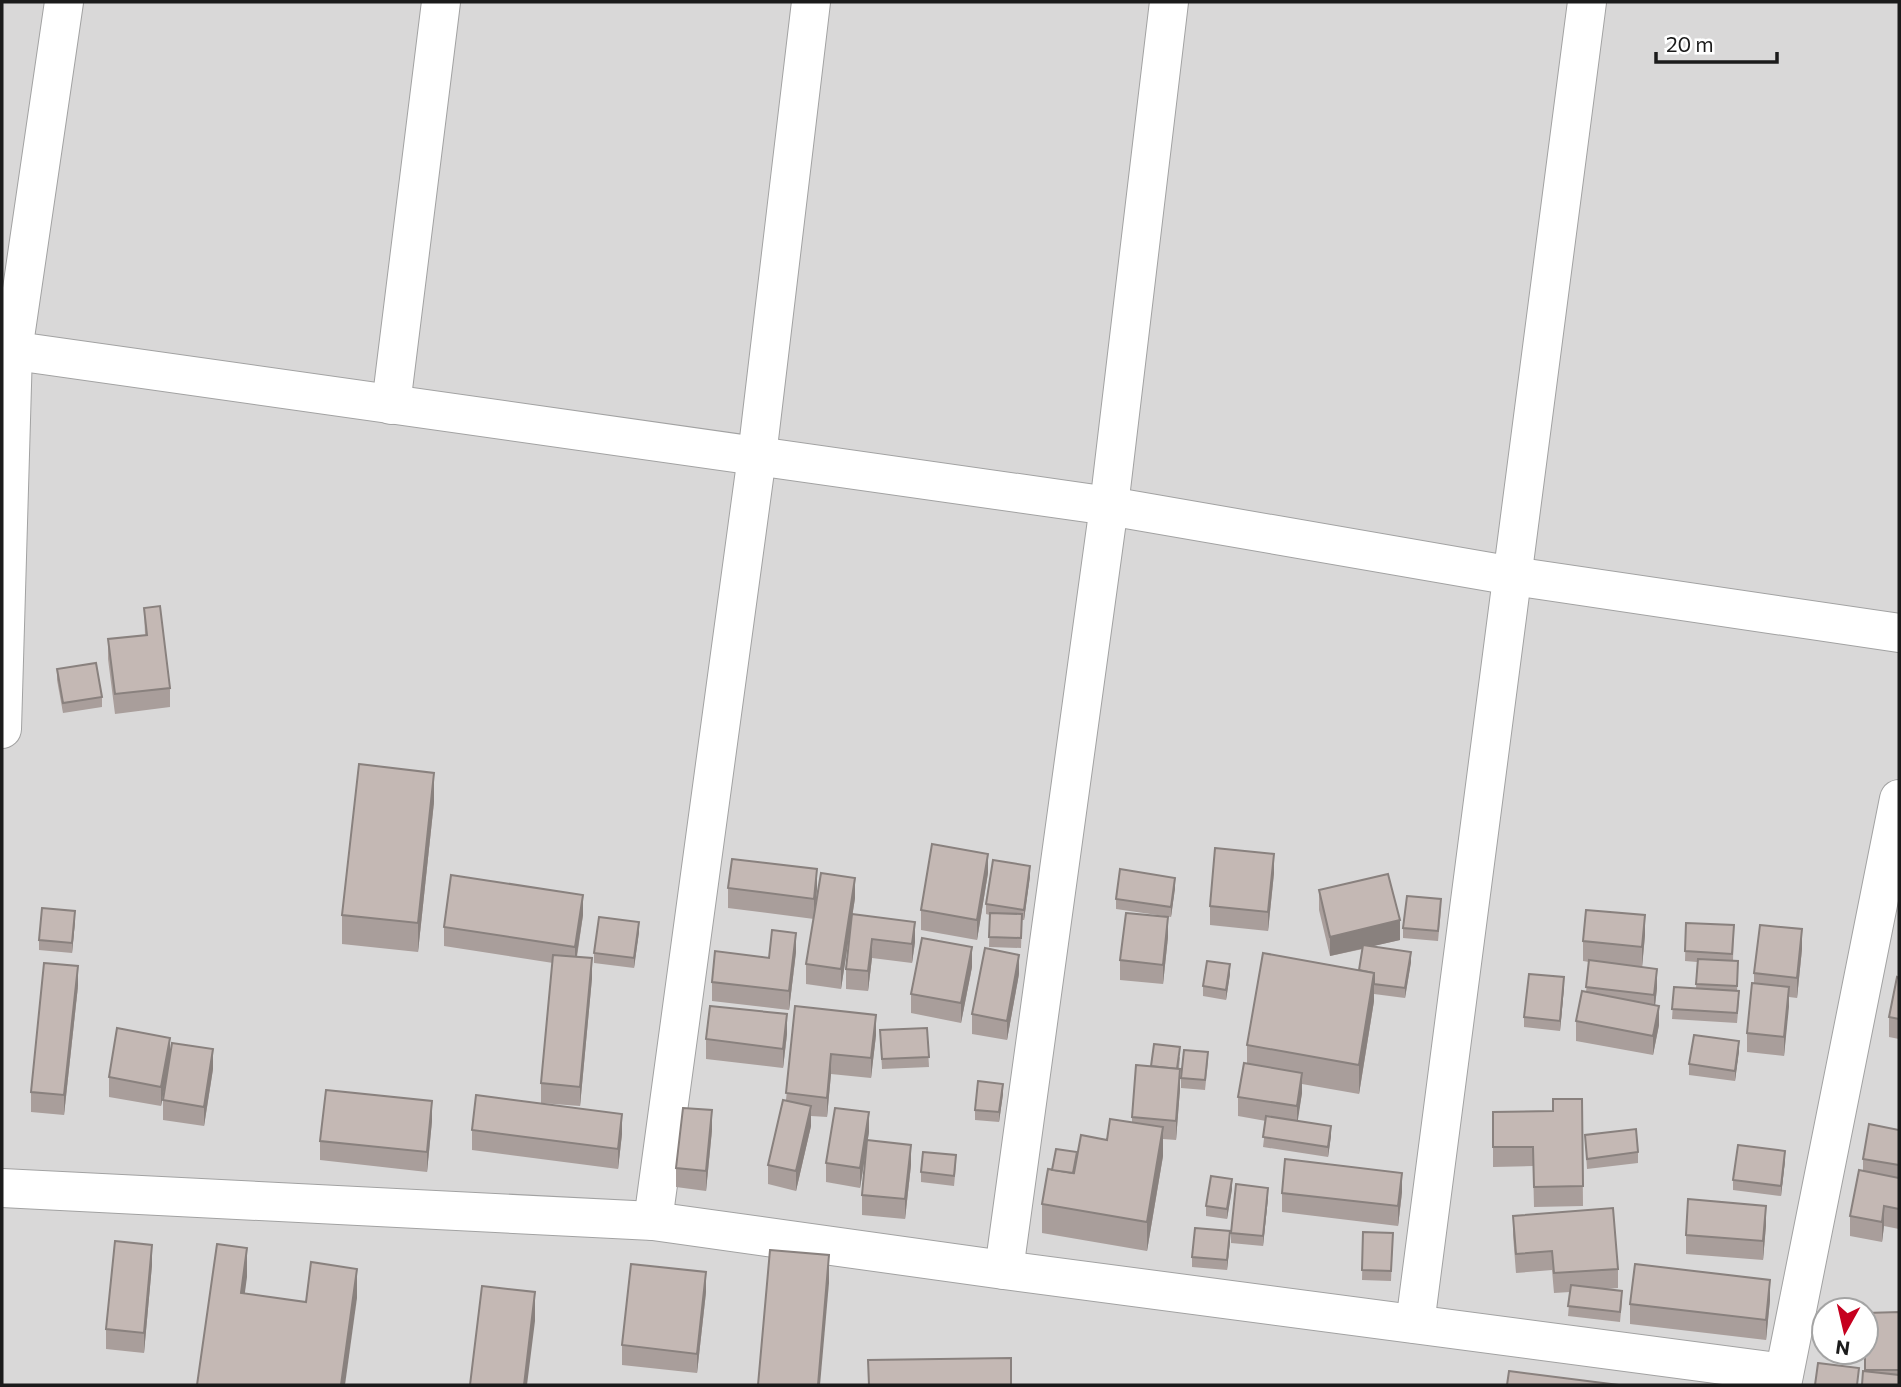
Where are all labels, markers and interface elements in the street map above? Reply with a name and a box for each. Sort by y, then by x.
scale bar [1656,21,1777,65]
text: 20 m [1666,31,1714,56]
north arrow [1810,1296,1880,1366]
text: N [1834,1336,1851,1361]

